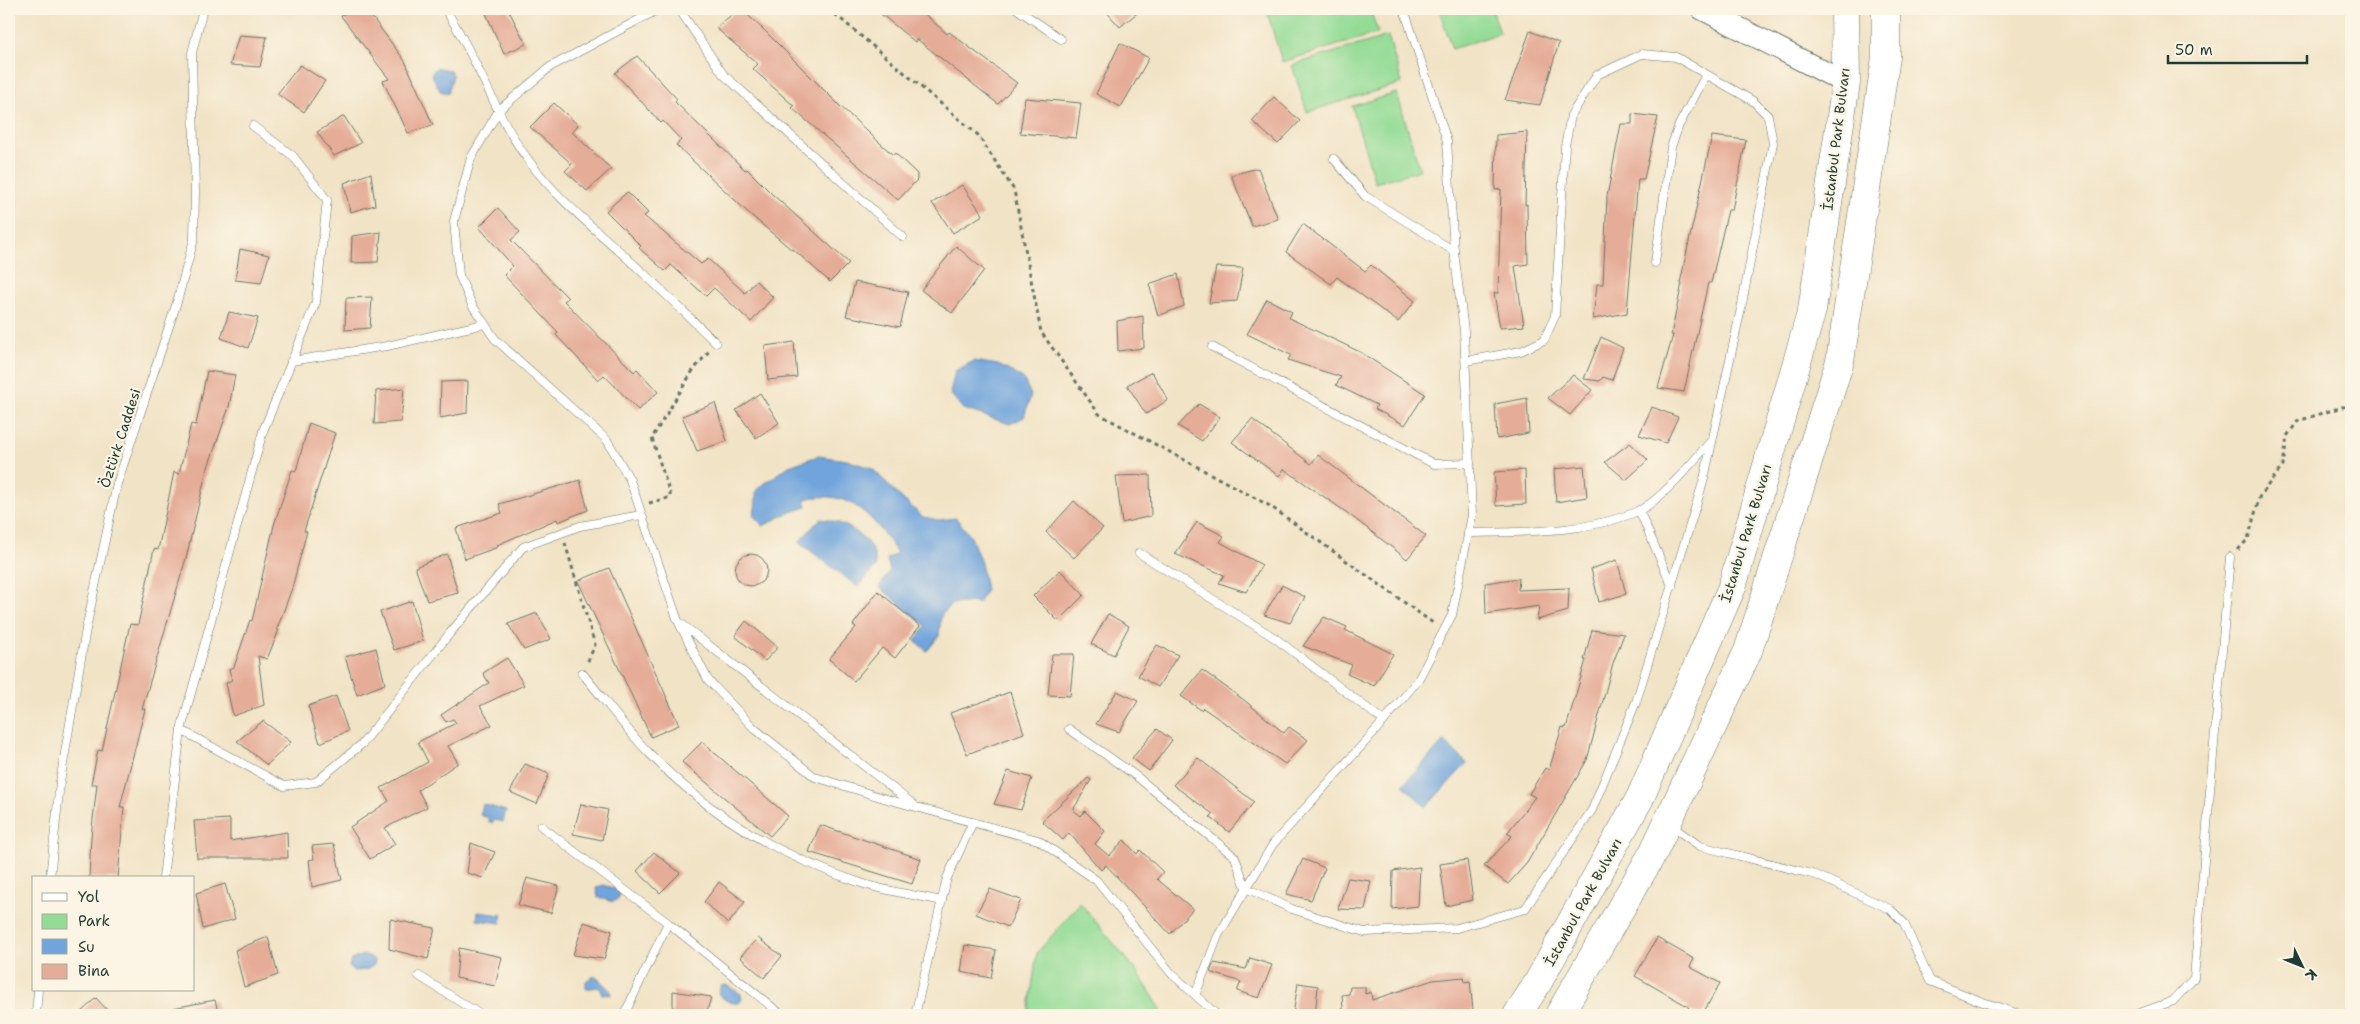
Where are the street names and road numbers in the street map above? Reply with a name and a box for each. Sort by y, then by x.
street label: İstanbul Park Bulvarı [1818,67,1854,211]
street label: Öztürk Caddesi [95,386,145,490]
street label: İstanbul Park Bulvarı [1716,462,1776,604]
street label: İstanbul Park Bulvarı [1540,835,1626,969]

